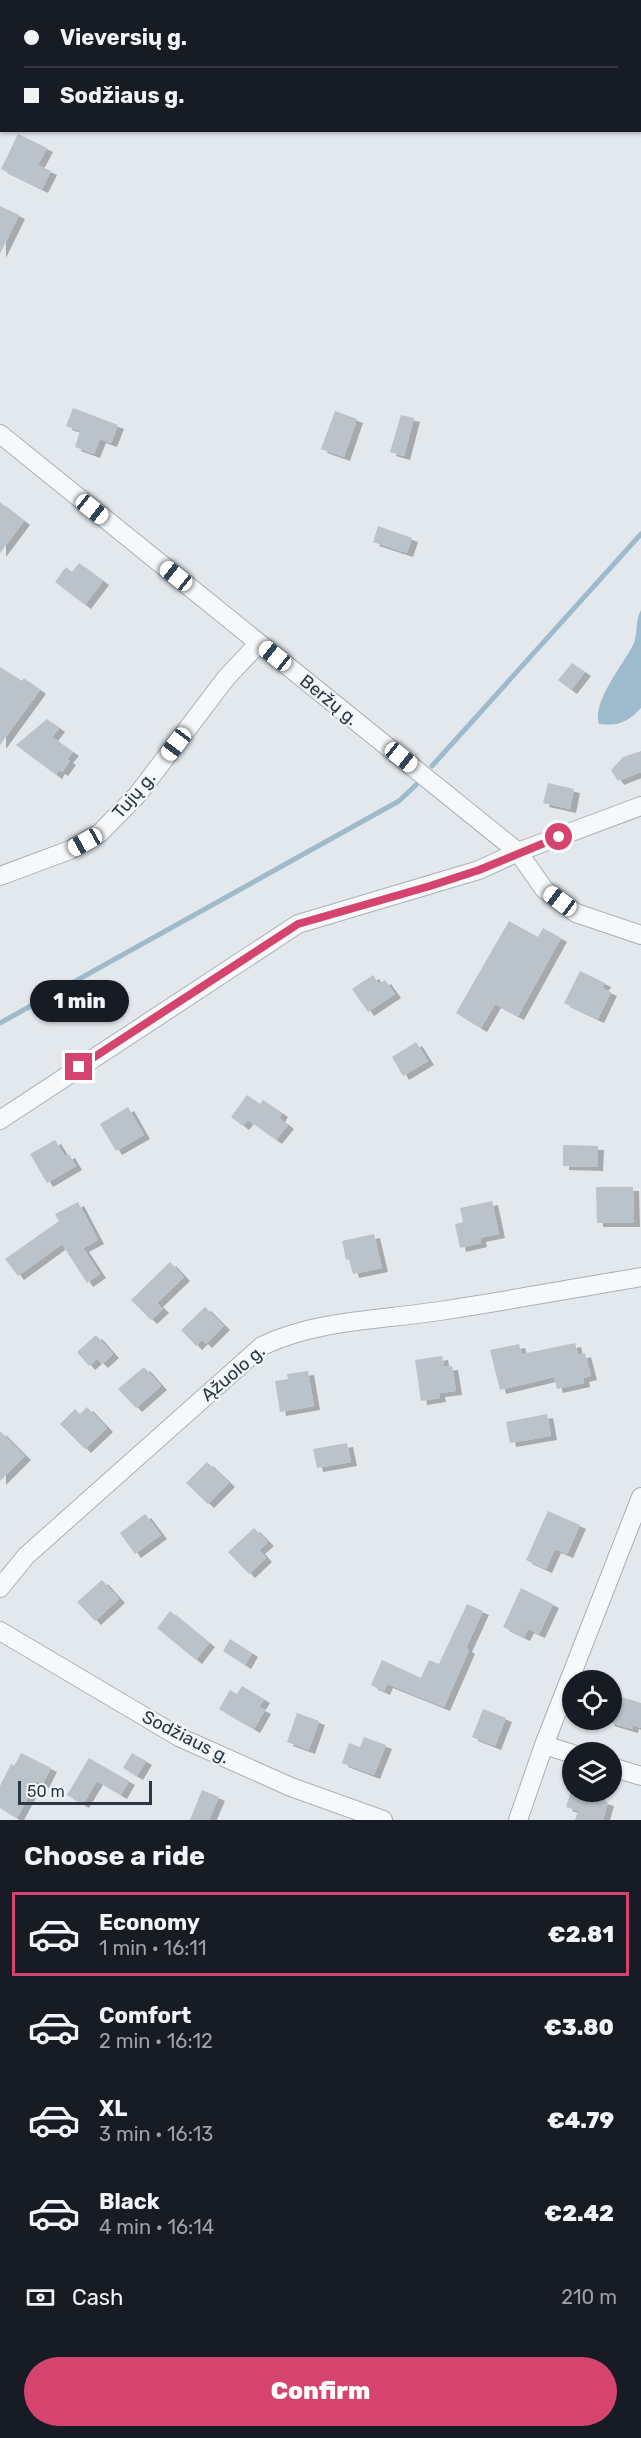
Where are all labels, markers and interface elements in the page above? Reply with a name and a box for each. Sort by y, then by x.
text: Vieversių g. [60,24,187,51]
text: Sodžiaus g. [60,82,185,109]
car [72,491,112,527]
car [156,558,196,594]
car [255,638,295,674]
street label: Beržų g. [295,670,363,730]
car [158,724,194,764]
car [381,739,421,775]
street label: Tujų g. [108,767,160,823]
route start [545,823,572,850]
car [65,825,105,859]
car [540,883,580,919]
callout: 1 min [29,980,128,1022]
text: 1 min [53,989,106,1013]
route end [65,1053,92,1080]
street label: Ąžuolo g. [197,1340,269,1406]
map controls [562,1670,622,1802]
button: locate [562,1670,622,1730]
street label: Sodžiaus g. [139,1706,233,1768]
button: layers [562,1742,622,1802]
scale bar [18,1778,152,1806]
text: 50 m [27,1782,65,1801]
text: Choose a ride [24,1840,205,1872]
icon: car [27,1907,81,1961]
text: Economy [99,1909,200,1936]
text: €2.81 [548,1921,614,1948]
text: 1 min · 16:11 [99,1936,206,1960]
icon: car [27,2000,81,2054]
text: Comfort [99,2002,191,2029]
text: €3.80 [544,2014,614,2041]
text: 2 min · 16:12 [99,2029,213,2053]
icon: car [27,2093,81,2147]
text: XL [99,2095,127,2122]
text: €4.79 [547,2107,614,2134]
text: 3 min · 16:13 [99,2122,213,2146]
icon: car [27,2186,81,2240]
text: Black [99,2188,160,2215]
text: €2.42 [544,2200,614,2227]
text: 4 min · 16:14 [99,2215,214,2239]
icon: cash [24,2281,57,2314]
text: Cash [72,2284,123,2311]
text: 210 m [561,2285,617,2309]
button: Confirm [24,2357,617,2426]

